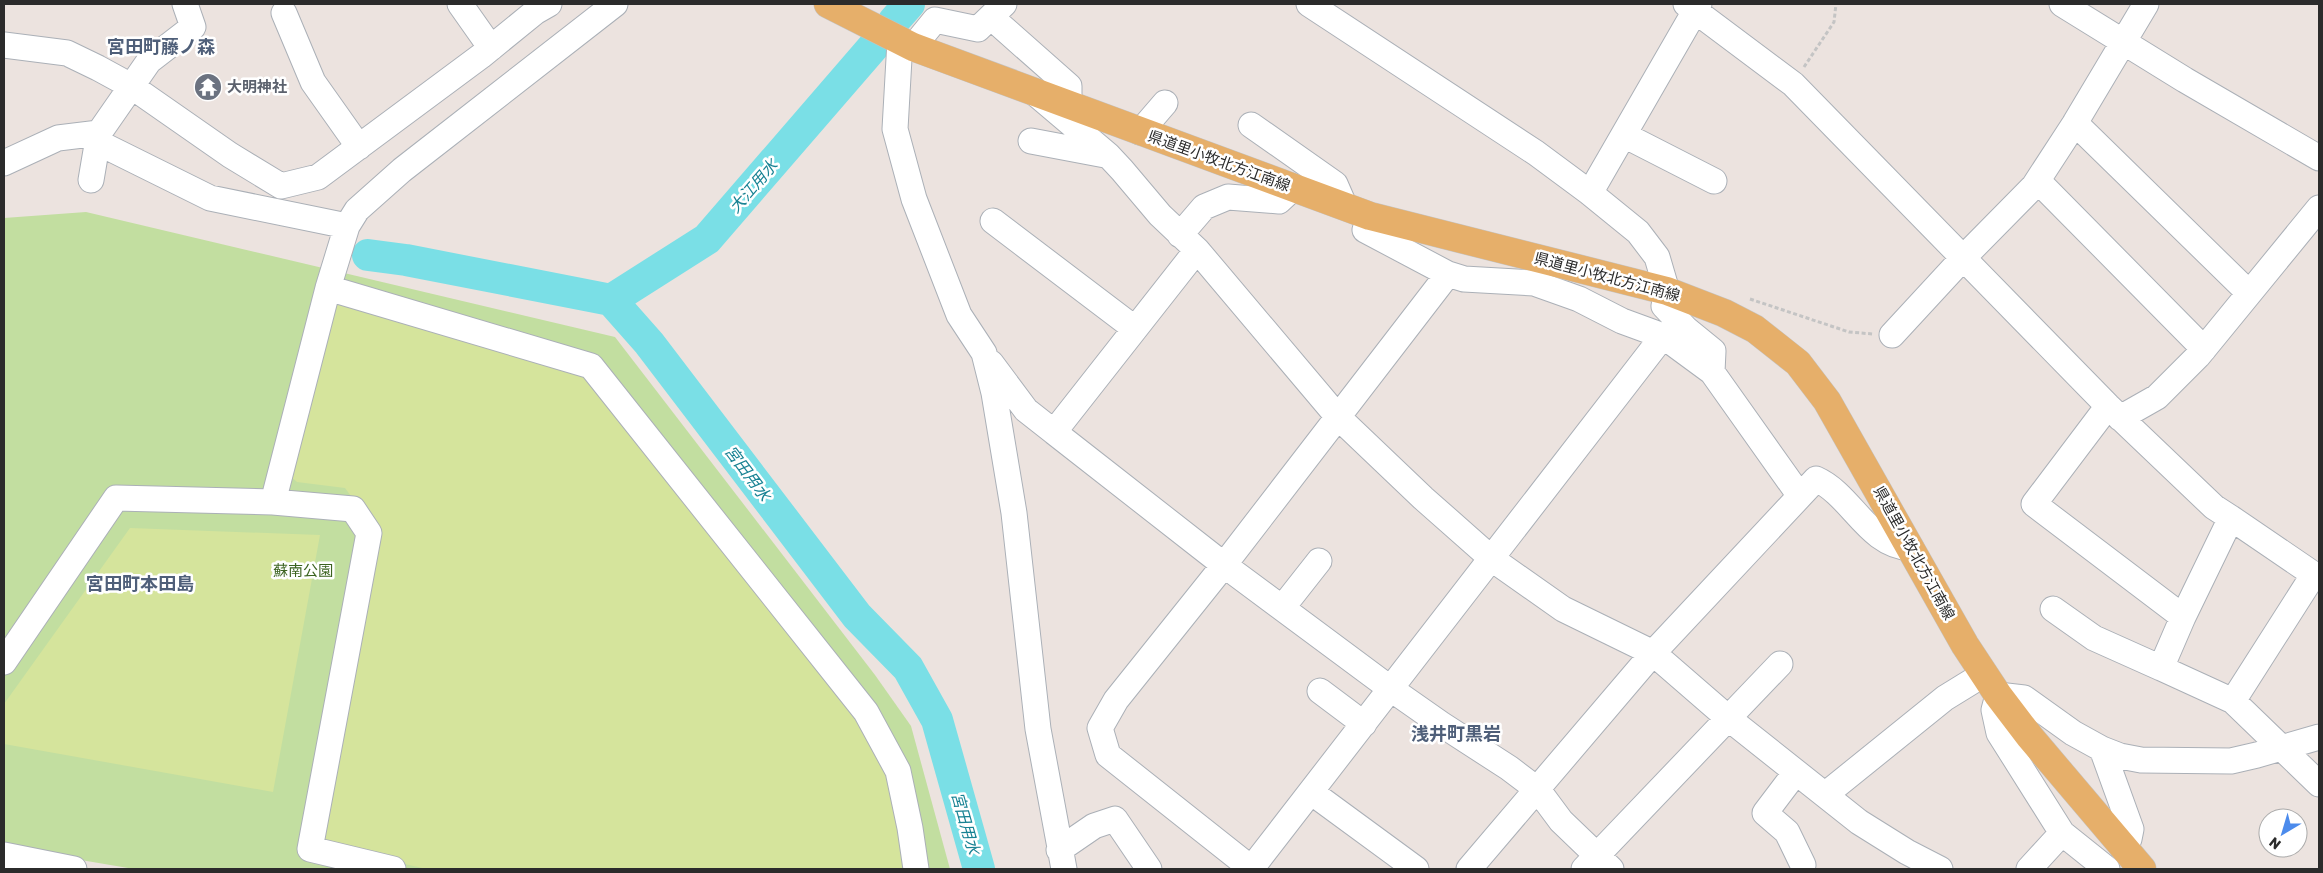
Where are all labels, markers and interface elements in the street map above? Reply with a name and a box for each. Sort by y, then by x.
district label: 宮田町藤ノ森 [107,36,215,58]
temple icon: 大明神社 [193,72,223,102]
place label: 大明神社 [227,78,287,96]
street label: 県道里小牧北方江南線 [1145,127,1293,195]
water label: 大江用水 [725,154,783,217]
street label: 県道里小牧北方江南線 [1532,249,1682,305]
water label: 宮田用水 [721,442,776,506]
street label: 県道里小牧北方江南線 [1870,483,1958,623]
park label: 蘇南公園 [273,562,333,580]
district label: 宮田町本田島 [86,573,194,595]
district label: 浅井町黒岩 [1411,723,1501,745]
water label: 宮田用水 [948,790,984,858]
north arrow [2258,808,2308,858]
text: N [2266,833,2285,853]

